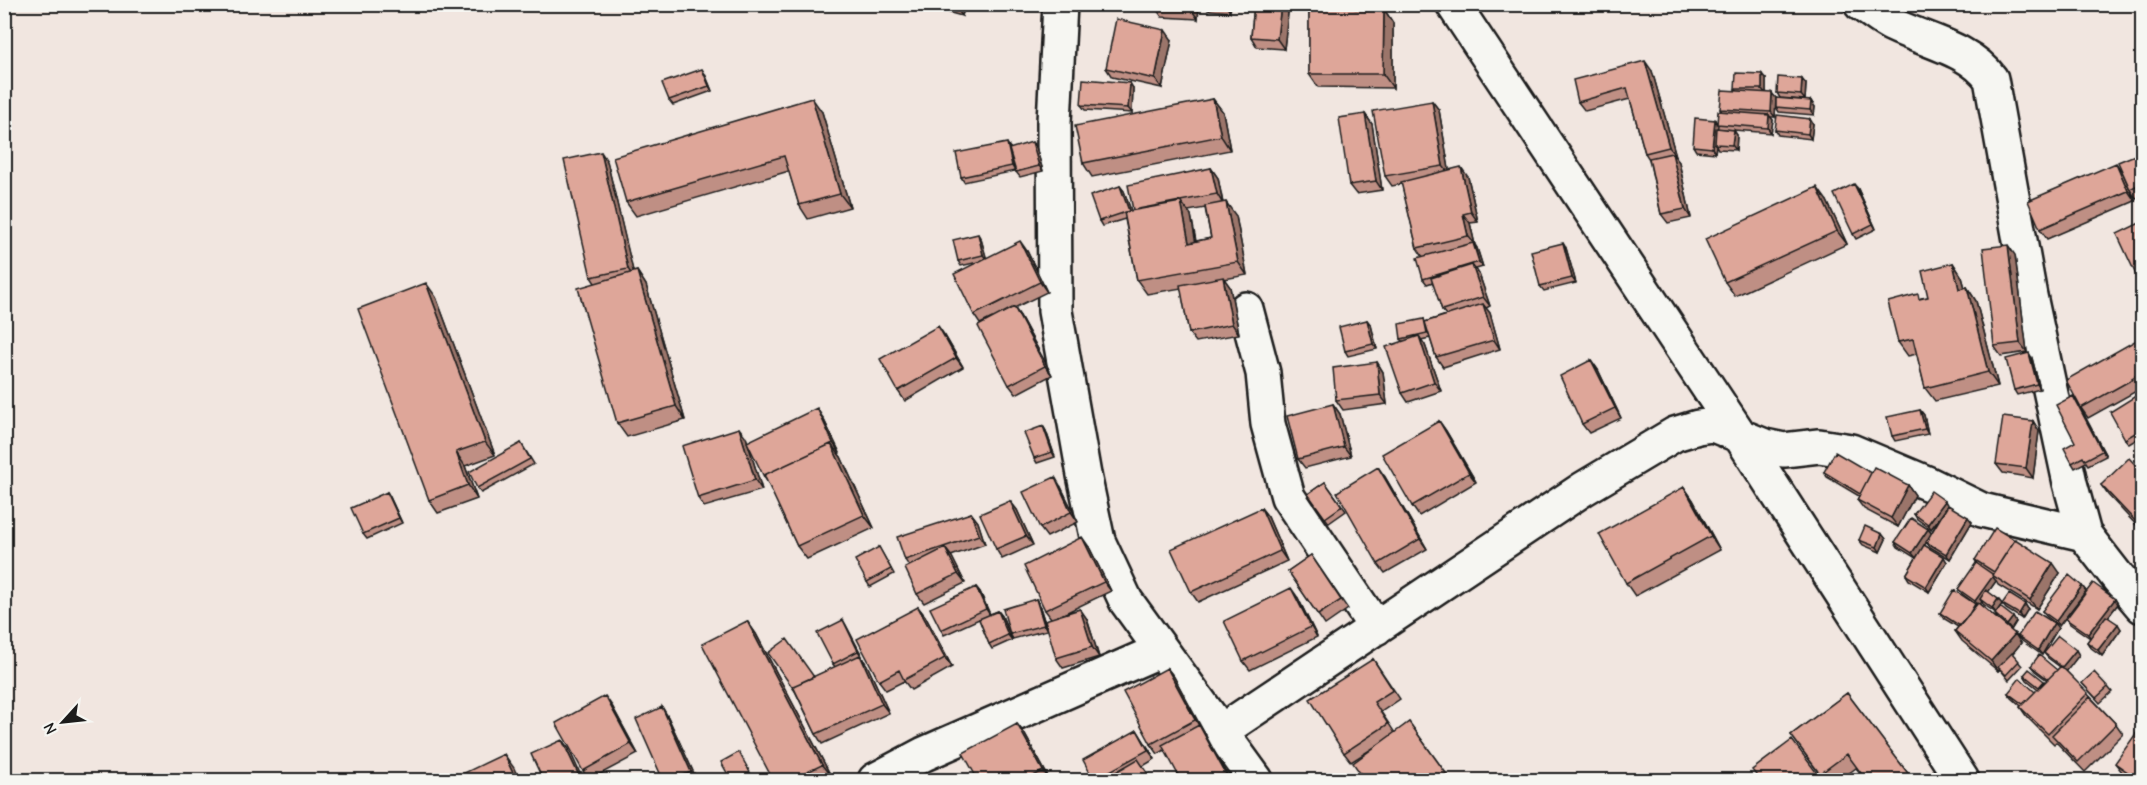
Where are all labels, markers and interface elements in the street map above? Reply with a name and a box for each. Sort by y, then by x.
north arrow [33,692,93,752]
text: N [40,720,61,737]

